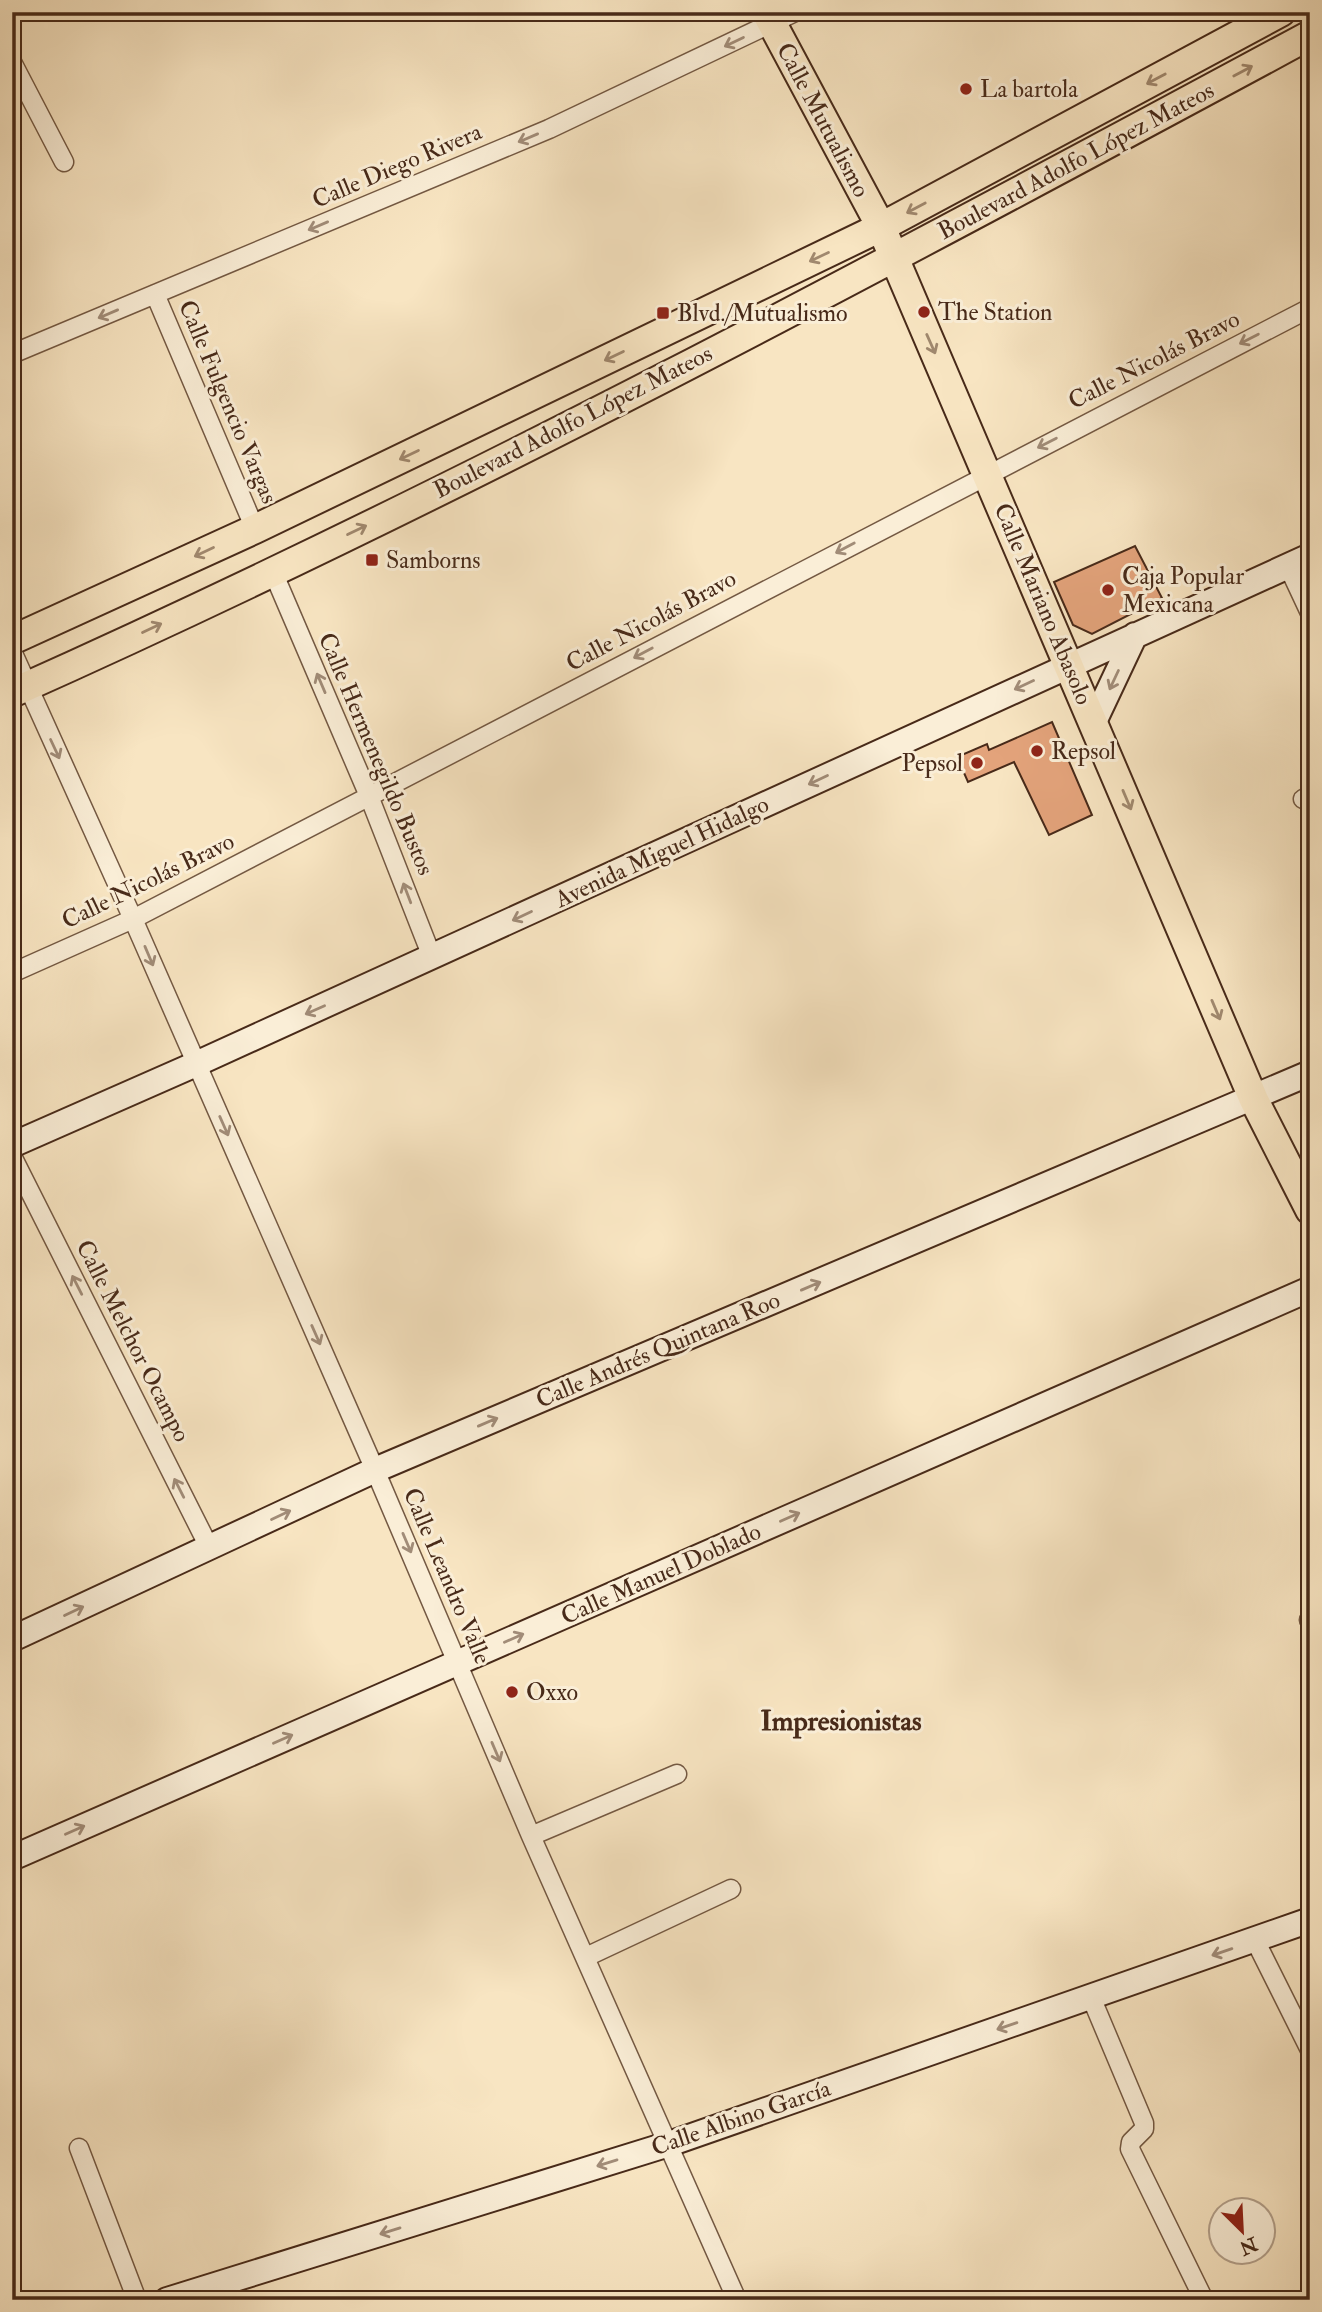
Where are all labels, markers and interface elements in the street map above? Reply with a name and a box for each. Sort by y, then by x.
one-way arrow [724,36,745,50]
street label: Calle Mutualismo [769,37,877,203]
one-way arrow [1232,64,1253,77]
one-way arrow [1146,73,1167,87]
place label: La bartola [980,74,1079,105]
street label: Boulevard Adolfo López Mateos [932,75,1220,247]
marker: La bartola [958,81,974,97]
street label: Calle Diego Rivera [307,116,488,216]
one-way arrow [517,132,539,145]
one-way arrow [906,202,927,216]
one-way arrow [307,220,329,233]
one-way arrow [809,251,830,264]
street label: Calle Fulgencio Vargas [171,296,285,508]
place label: The Station [938,297,1052,328]
place label: Blvd./Mutualismo [677,298,848,329]
street label: Calle Nicolás Bravo [1063,303,1245,417]
marker: The Station [916,304,932,320]
marker: Blvd./Mutualismo [655,305,671,321]
one-way arrow [98,308,119,321]
one-way arrow [925,332,938,354]
one-way arrow [1239,333,1260,346]
street label: Boulevard Adolfo López Mateos [428,338,718,506]
one-way arrow [604,349,625,363]
one-way arrow [1037,436,1057,450]
one-way arrow [399,448,420,462]
street label: Calle Mariano Abasolo [987,499,1099,709]
one-way arrow [346,523,367,536]
one-way arrow [835,541,855,555]
place label: Samborns [386,545,481,576]
one-way arrow [194,546,215,560]
marker: Samborns [364,552,380,568]
place label: Caja Popular Mexicana [1122,561,1244,620]
street label: Calle Nicolás Bravo [561,563,741,679]
marker: Caja Popular Mexicana [1100,582,1116,598]
one-way arrow [141,621,162,634]
street label: Calle Hermenegildo Bustos [311,628,441,880]
one-way arrow [633,646,654,660]
one-way arrow [1107,669,1120,690]
one-way arrow [314,673,327,694]
one-way arrow [1014,679,1036,692]
place label: Repsol [1051,736,1116,767]
one-way arrow [49,738,62,759]
marker: Repsol [1029,743,1045,759]
place label: Pepsol [902,748,963,779]
marker: Pepsol [969,755,985,771]
one-way arrow [808,774,829,787]
street label: Avenida Miguel Hidalgo [549,789,774,916]
one-way arrow [1121,789,1134,811]
street label: Calle Nicolás Bravo [57,826,239,936]
one-way arrow [400,883,413,905]
one-way arrow [512,909,533,923]
one-way arrow [144,945,157,966]
one-way arrow [1210,999,1223,1020]
one-way arrow [305,1004,326,1017]
one-way arrow [218,1115,231,1137]
street label: Calle Melchor Ocampo [69,1235,197,1447]
one-way arrow [69,1275,83,1295]
one-way arrow [800,1279,821,1292]
street label: Calle Andrés Quintana Roo [531,1284,785,1416]
one-way arrow [310,1323,323,1345]
one-way arrow [477,1415,499,1428]
one-way arrow [172,1478,186,1499]
street label: Calle Leandro Valle [396,1483,498,1669]
one-way arrow [270,1508,291,1521]
one-way arrow [778,1510,800,1523]
street label: Calle Manuel Doblado [556,1516,766,1632]
one-way arrow [401,1532,414,1553]
one-way arrow [63,1604,84,1617]
one-way arrow [503,1631,524,1644]
place label: Oxxo [526,1677,578,1708]
marker: Oxxo [504,1684,520,1700]
district label: Impresionistas [760,1704,922,1739]
one-way arrow [272,1732,294,1745]
one-way arrow [490,1741,503,1763]
one-way arrow [64,1823,85,1836]
one-way arrow [1212,1947,1234,1959]
one-way arrow [997,2021,1019,2033]
street label: Calle Albino García [647,2072,836,2163]
one-way arrow [596,2158,618,2171]
north arrow [1206,2196,1276,2266]
one-way arrow [379,2225,401,2238]
text: N [1235,2231,1262,2260]

